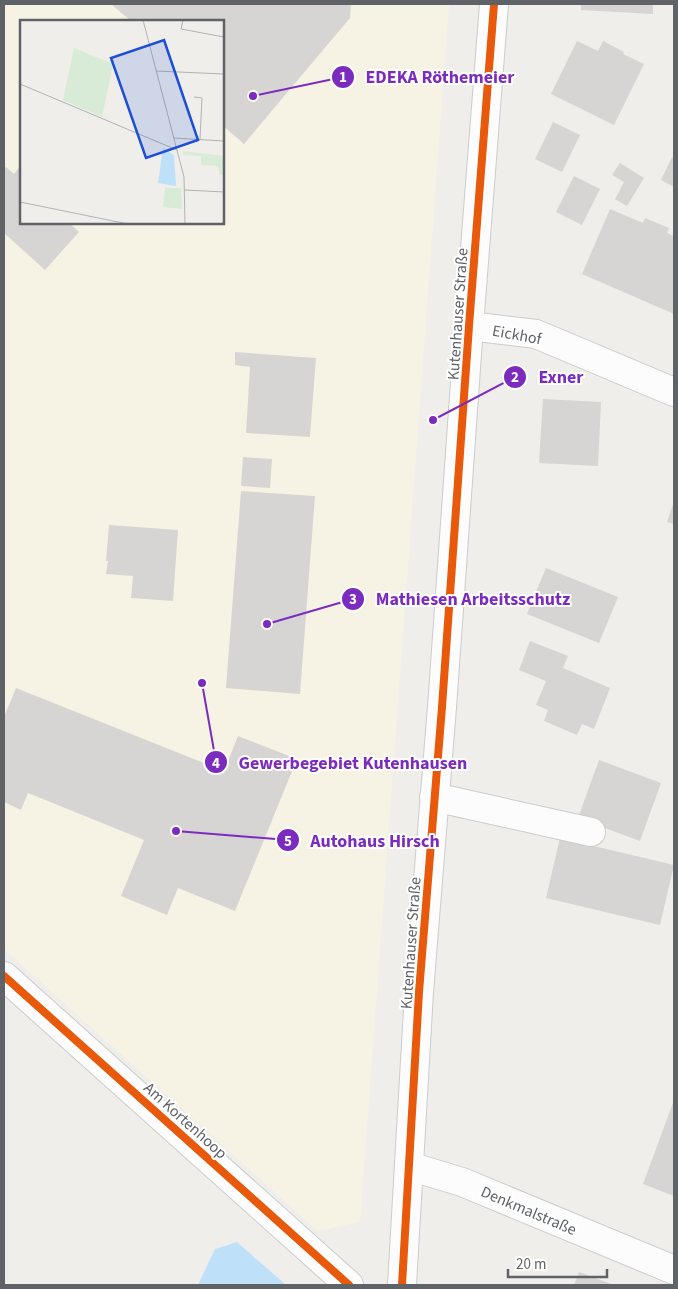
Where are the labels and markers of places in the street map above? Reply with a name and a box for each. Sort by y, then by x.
callout: EDEKA Röthemeier [331,61,525,94]
callout: Exner [503,361,593,394]
callout: Mathiesen Arbeitsschutz [341,582,580,615]
callout: Gewerbegebiet Kutenhausen [203,746,477,779]
callout: Autohaus Hirsch [275,824,450,857]

